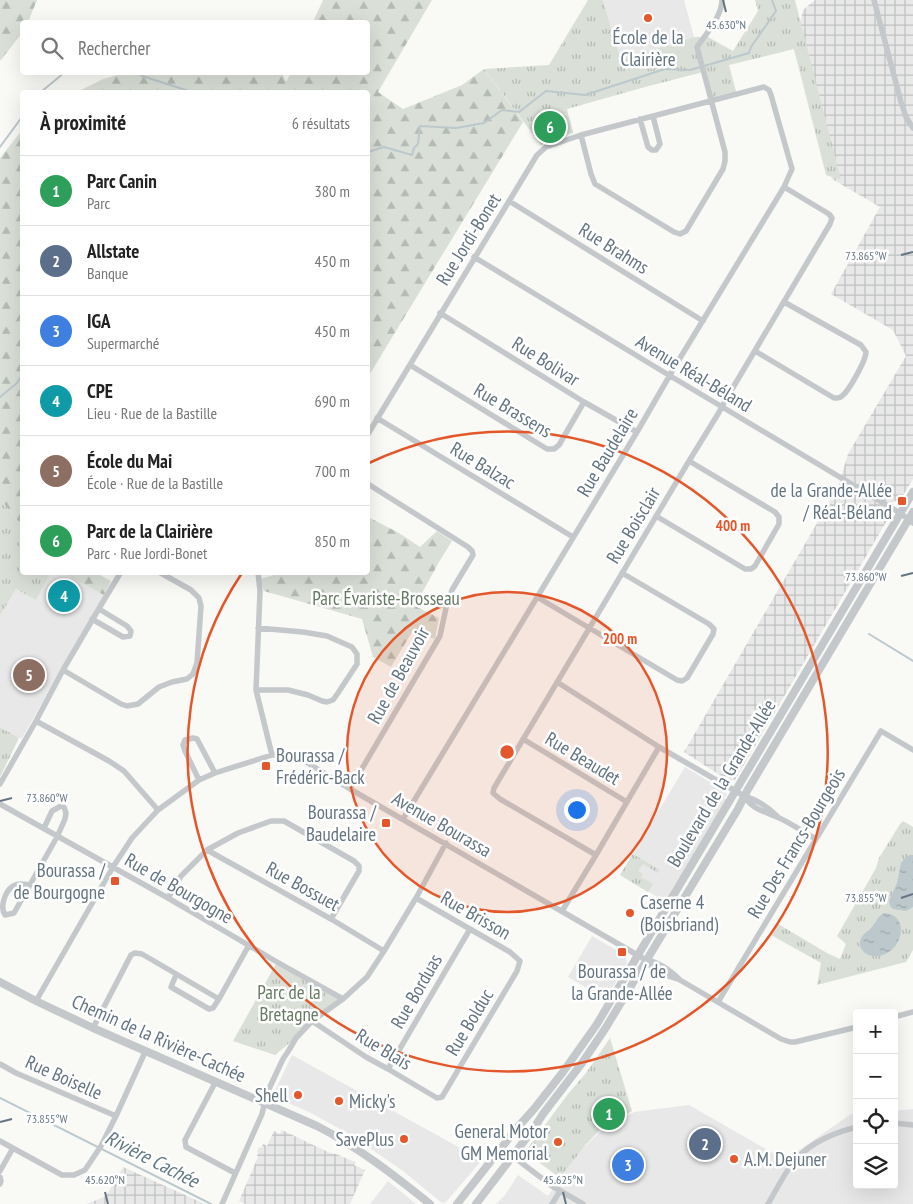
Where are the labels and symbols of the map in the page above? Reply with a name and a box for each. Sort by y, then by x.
marker: École de la Clairière [642,12,654,24]
text: 45.630°N [706,17,746,32]
place label: École de la Clairière [612,25,684,71]
pin: 6 [534,108,566,146]
street label: Rue Jordi-Bonet [430,188,506,289]
street label: Rue Brahms [575,217,653,279]
text: 73.865°W [845,248,887,263]
street label: Avenue Réal-Béland [632,329,756,417]
street label: Rue Bolivar [508,331,585,391]
street label: Rue Brassens [470,377,556,443]
street label: Rue Baudelaire [571,403,643,501]
street label: Rue Balzac [446,436,520,494]
place label: de la Grande-Allée / Réal-Béland [770,478,892,524]
street label: Rue Boisclair [601,482,666,568]
marker: de la Grande-Allée / Réal-Béland [896,495,908,507]
text: 400 m [716,516,750,535]
text: 73.860°W [845,569,887,584]
pin: 4 [48,577,80,615]
park label: Parc Évariste-Brosseau [312,586,460,610]
street label: Rue de Beauvoir [362,622,435,728]
text: 200 m [603,629,637,648]
pin: 5 [13,656,45,694]
street label: Boulevard de la Grande-Allée [661,695,781,871]
street label: Rue Beaudet [541,726,625,790]
place label: Bourassa / Frédéric-Back [276,743,365,789]
centre of rings [498,743,516,761]
marker: Bourassa / Frédéric-Back [260,760,272,772]
street label: Rue Des Francs-Bourgeois [742,764,850,922]
street label: Avenue Bourassa [388,786,496,862]
text: 73.860°W [26,790,68,805]
your location [564,797,590,823]
place label: Bourassa / Baudelaire [306,800,377,846]
marker: Bourassa / Baudelaire [380,817,392,829]
street label: Rue de Bourgogne [121,847,237,929]
street label: Rue Bossuet [262,856,345,916]
place label: Bourassa / de Bourgogne [13,858,106,904]
marker: Bourassa / de Bourgogne [109,875,121,887]
street label: Rue Brisson [437,885,515,945]
place label: Caserne 4 (Boisbriand) [640,890,719,936]
text: 73.855°W [845,890,887,905]
marker: Caserne 4 (Boisbriand) [624,907,636,919]
marker: Bourassa / de la Grande-Allée [616,946,628,958]
street label: Rue Borduas [385,949,447,1033]
place label: Bourassa / de la Grande-Allée [571,959,673,1005]
park label: Parc de la Bretagne [257,980,321,1026]
street label: Rue Bolduc [440,984,498,1060]
street label: Chemin de la Rivière-Cachée [68,989,250,1087]
street label: Rue Blais [352,1023,416,1075]
street label: Rue Boiselle [22,1049,106,1105]
place label: Shell [255,1083,289,1107]
marker: Shell [292,1089,304,1101]
place label: Micky's [349,1089,395,1113]
marker: Micky's [333,1095,345,1107]
pin: 1 [593,1095,625,1133]
text: 73.855°W [26,1111,68,1126]
place label: General Motor GM Memorial [455,1119,549,1165]
water label: Rivière Cachée [101,1124,205,1194]
pin: 2 [689,1125,721,1163]
place label: SavePlus [335,1127,394,1151]
marker: SavePlus [398,1133,410,1145]
marker: General Motor GM Memorial [552,1136,564,1148]
pin: 3 [612,1146,644,1184]
place label: A.M. Dejuner [744,1147,827,1171]
marker: A.M. Dejuner [728,1153,740,1165]
text: 45.620°N [85,1172,125,1187]
text: 45.625°N [543,1172,583,1187]

